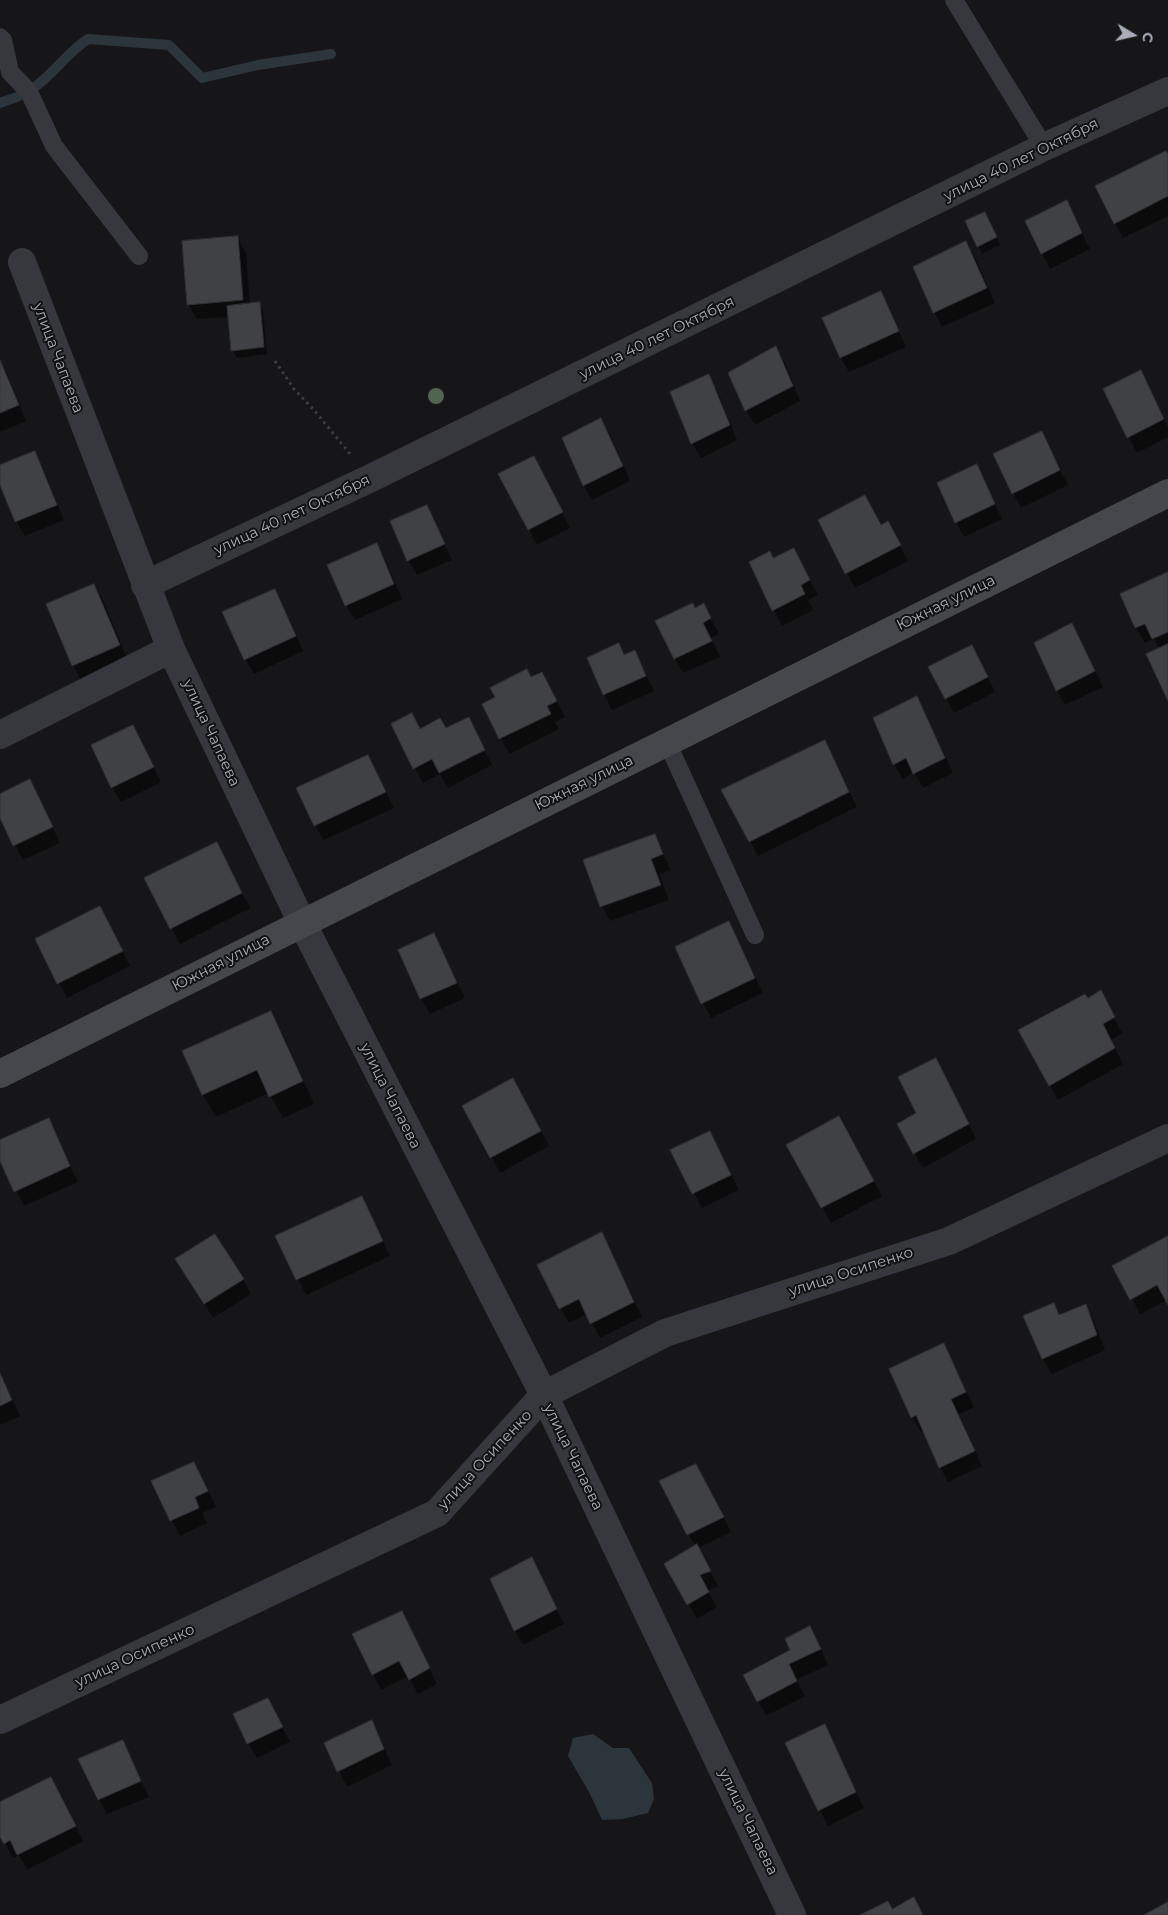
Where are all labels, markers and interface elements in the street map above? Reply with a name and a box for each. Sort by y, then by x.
north arrow [1108,10,1158,60]
text: С [1138,31,1158,44]
street label: улица 40 лет Октября [941,115,1101,205]
street label: улица 40 лет Октября [577,293,737,383]
street label: улица Чапаева [29,301,87,415]
street label: улица 40 лет Октября [211,471,373,559]
street label: Южная улица [894,571,998,635]
street label: улица Чапаева [178,677,244,789]
street label: Южная улица [532,751,636,815]
street label: Южная улица [169,931,273,995]
street label: улица Чапаева [356,1040,424,1152]
street label: улица Осипенко [786,1243,916,1301]
street label: улица Чапаева [539,1401,607,1513]
street label: улица Осипенко [434,1406,536,1514]
street label: улица Осипенко [72,1620,198,1692]
street label: улица Чапаева [714,1766,782,1878]

